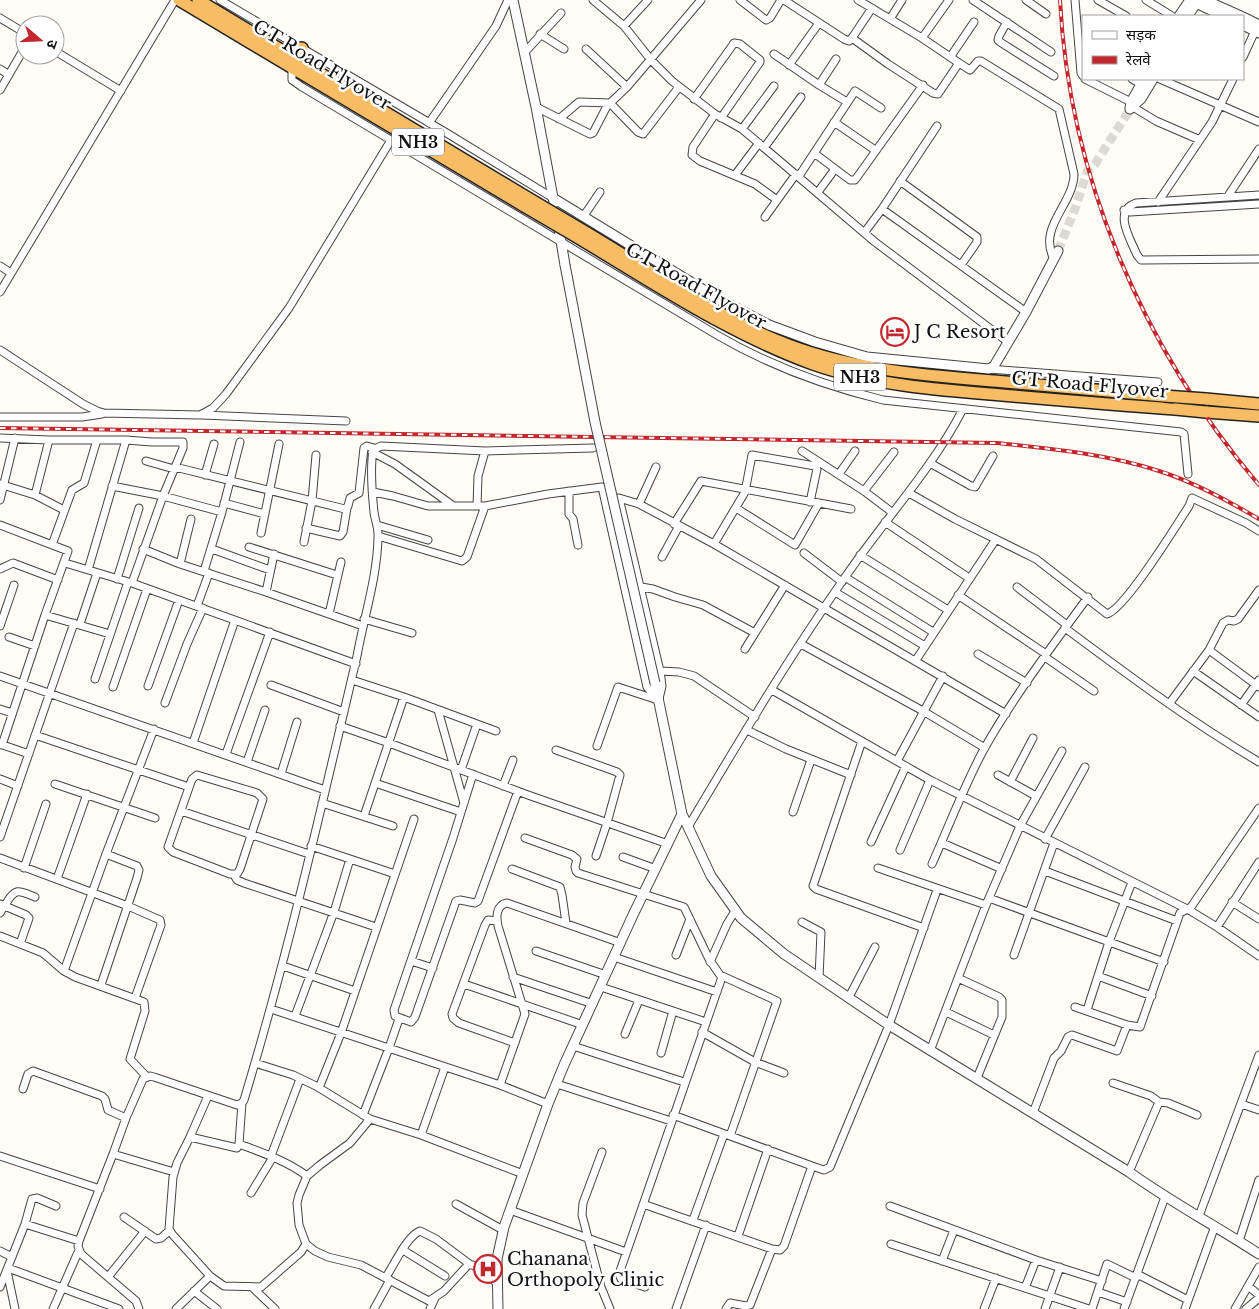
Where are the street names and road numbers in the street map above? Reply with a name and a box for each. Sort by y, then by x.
street label: GT Road Flyover [249,15,395,115]
road number: NH3 [392,128,444,156]
street label: GT Road Flyover [622,238,770,334]
road number: NH3 [834,364,886,391]
street label: GT Road Flyover [1011,367,1170,403]

